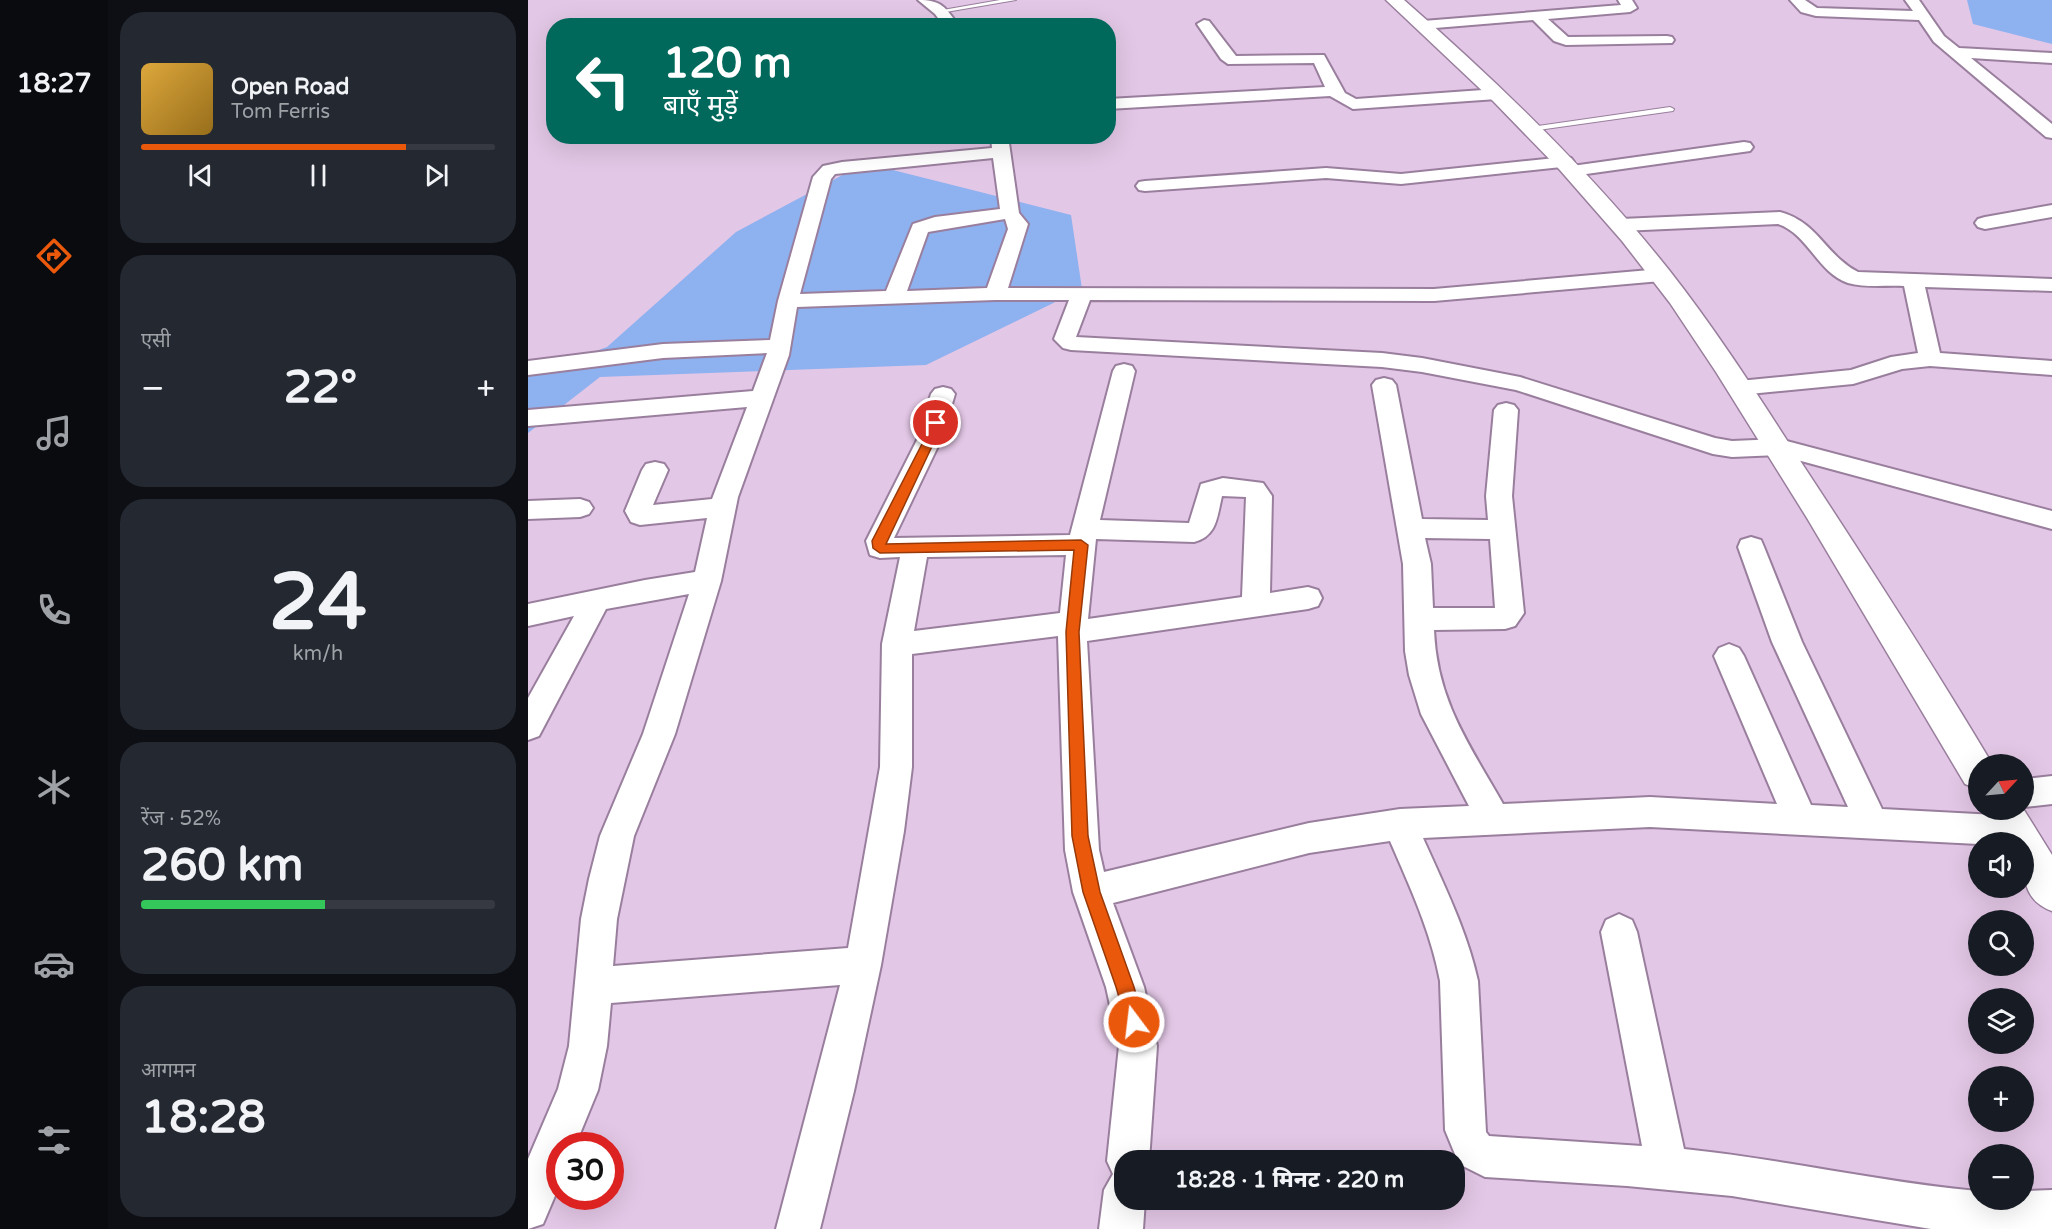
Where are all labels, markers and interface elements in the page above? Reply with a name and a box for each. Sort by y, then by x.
text: 120 m [663,38,792,89]
icon: left [564,42,642,120]
text: 18:27 [17,67,91,100]
text: Open Road [231,74,349,100]
text: बाएँ मुड़ें [663,89,738,122]
text: Tom Ferris [231,100,330,124]
icon: previous [184,159,217,192]
icon: pause [302,159,335,192]
icon: next [420,159,453,192]
icon: directions [33,235,75,277]
text: एसी [141,329,171,353]
text: 22° [284,361,357,415]
text: − [141,369,165,408]
text: + [476,369,495,408]
pin [910,397,961,448]
icon: arrive [919,406,952,439]
icon: music [33,412,75,454]
text: 24 [269,556,367,650]
icon: phone [33,589,75,631]
text: km/h [293,642,343,666]
north arrow [1968,754,2034,820]
map controls [1968,754,2034,1210]
icon: climate [33,766,75,808]
text: रेंज · 52% [141,807,221,831]
button: sound [1968,832,2034,898]
text: 260 km [141,839,303,893]
button: search [1968,910,2034,976]
icon: car [33,943,75,985]
button: layers [1968,988,2034,1054]
position arrow [1102,990,1166,1054]
text: आगमन [141,1059,196,1083]
button: + [1968,1066,2034,1132]
text: 18:28 [141,1091,266,1145]
icon: filters [33,1119,75,1161]
speed limit sign: 30 [546,1132,624,1210]
button: − [1968,1144,2034,1210]
text: 18:28 · 1 मिनट · 220 m [1175,1167,1404,1193]

